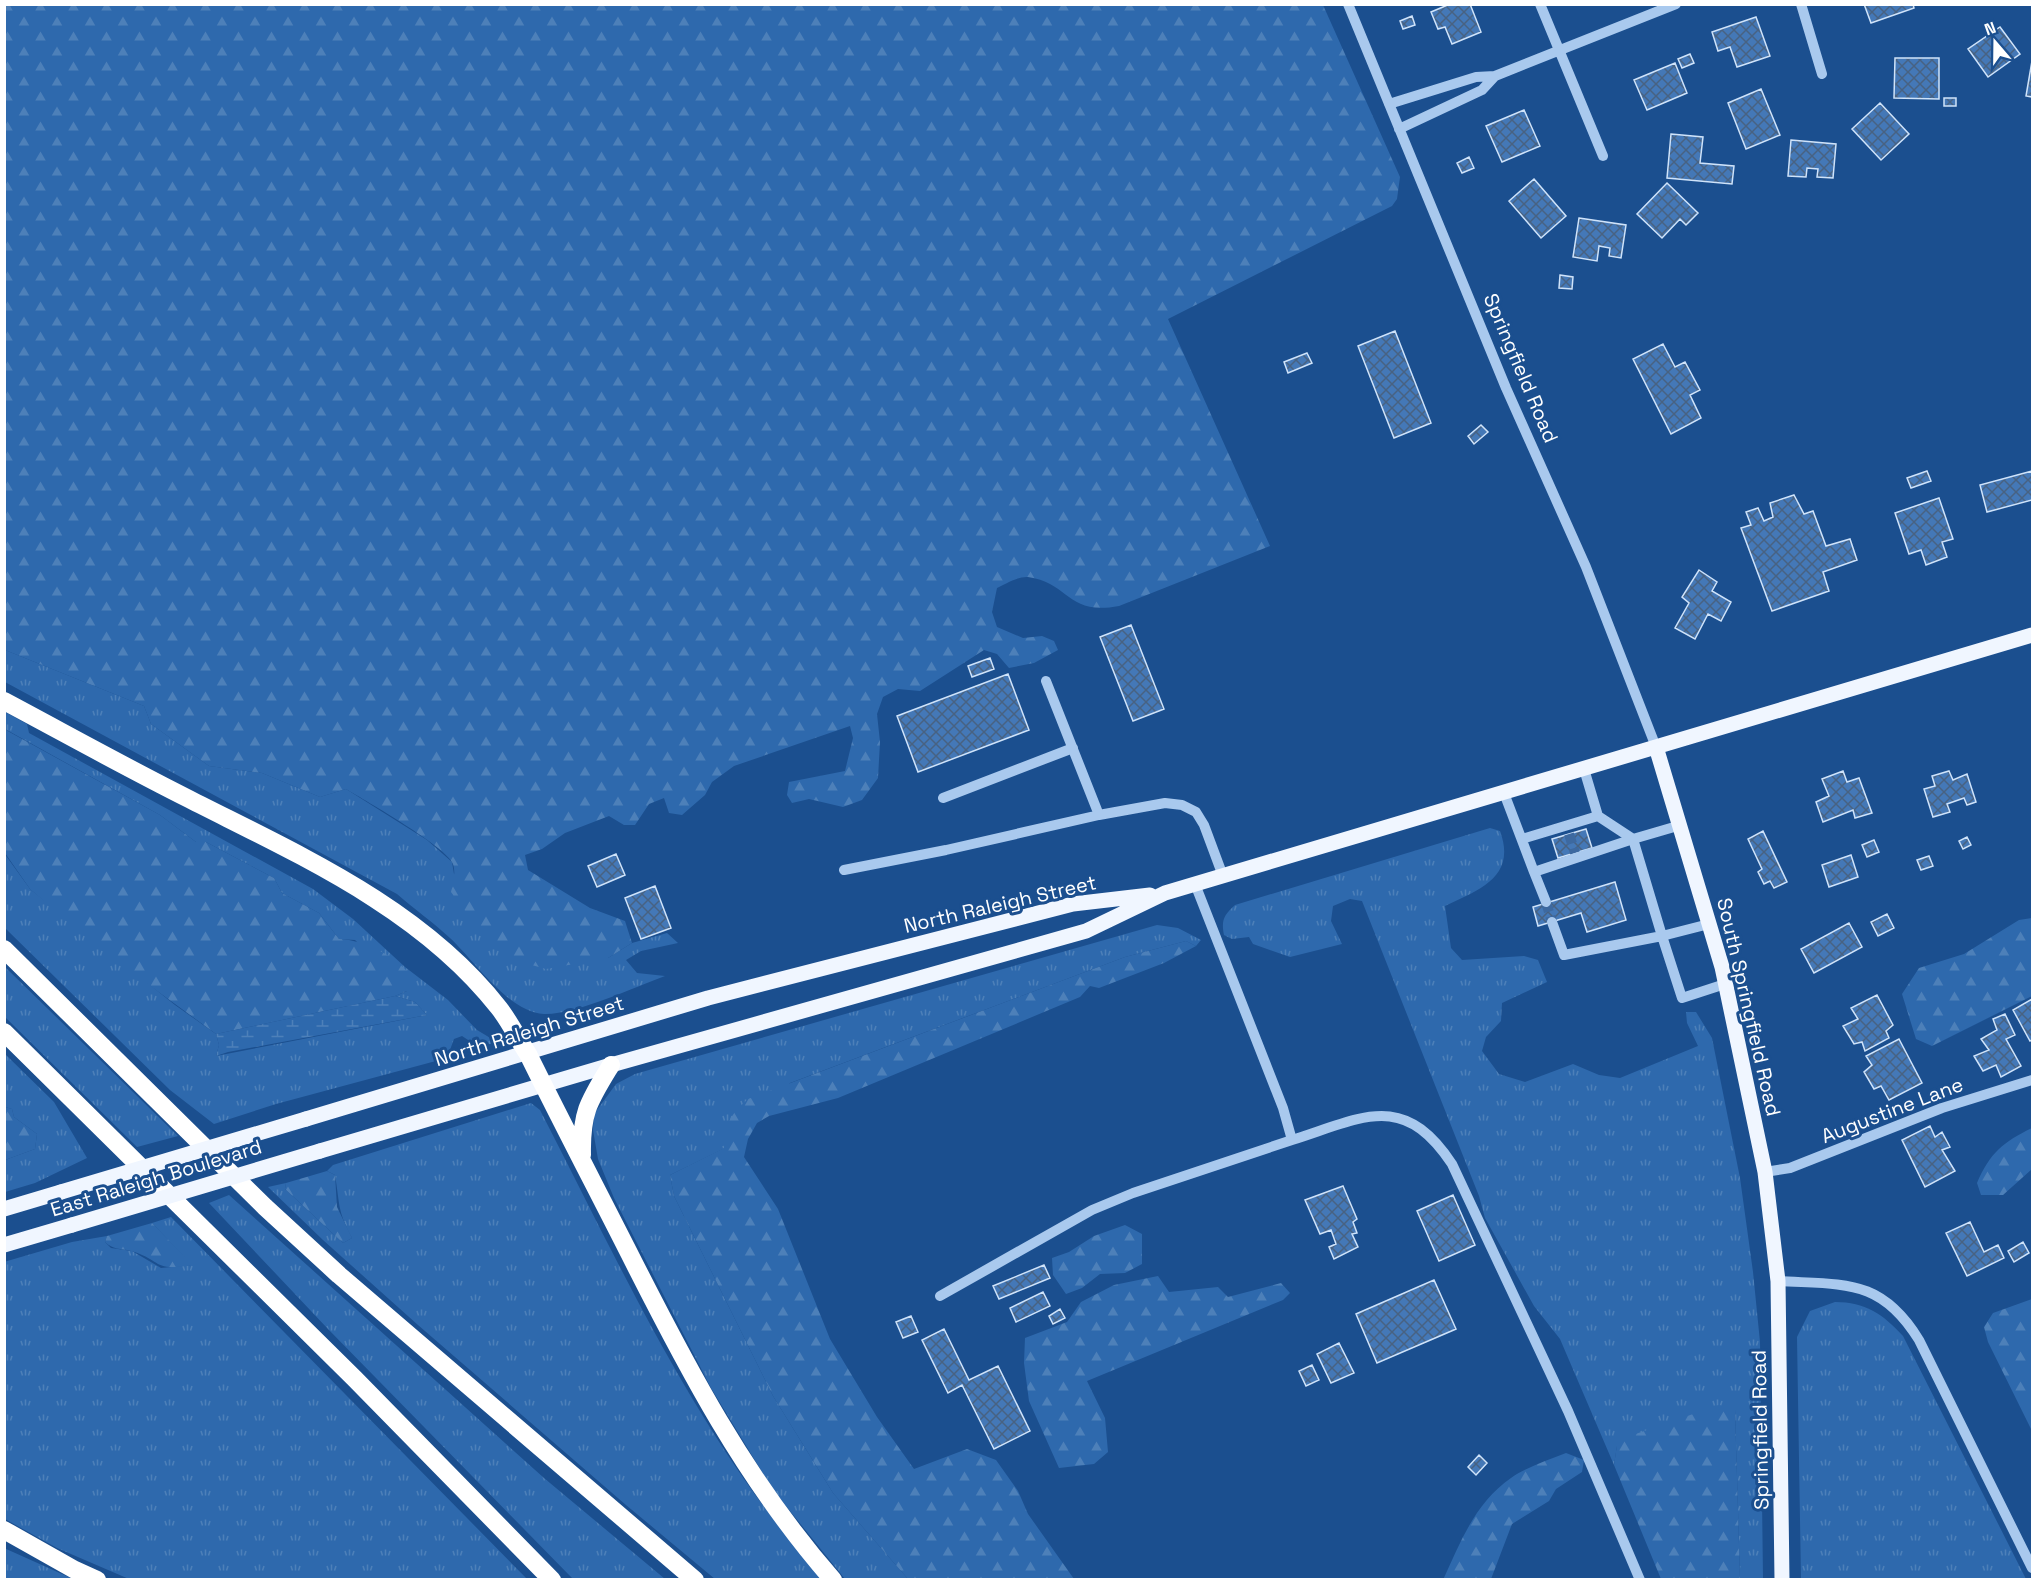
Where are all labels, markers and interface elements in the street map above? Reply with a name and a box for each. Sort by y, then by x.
north arrow [1965,12,2025,72]
text: N [1981,17,1999,40]
street label: Springfield Road [1478,289,1564,447]
street label: North Raleigh Street [901,869,1099,939]
street label: South Springfield Road [1711,895,1787,1119]
street label: North Raleigh Street [431,990,627,1072]
street label: Augustine Lane [1817,1071,1967,1149]
street label: East Raleigh Boulevard [47,1133,265,1223]
street label: Springfield Road [1746,1350,1774,1510]

